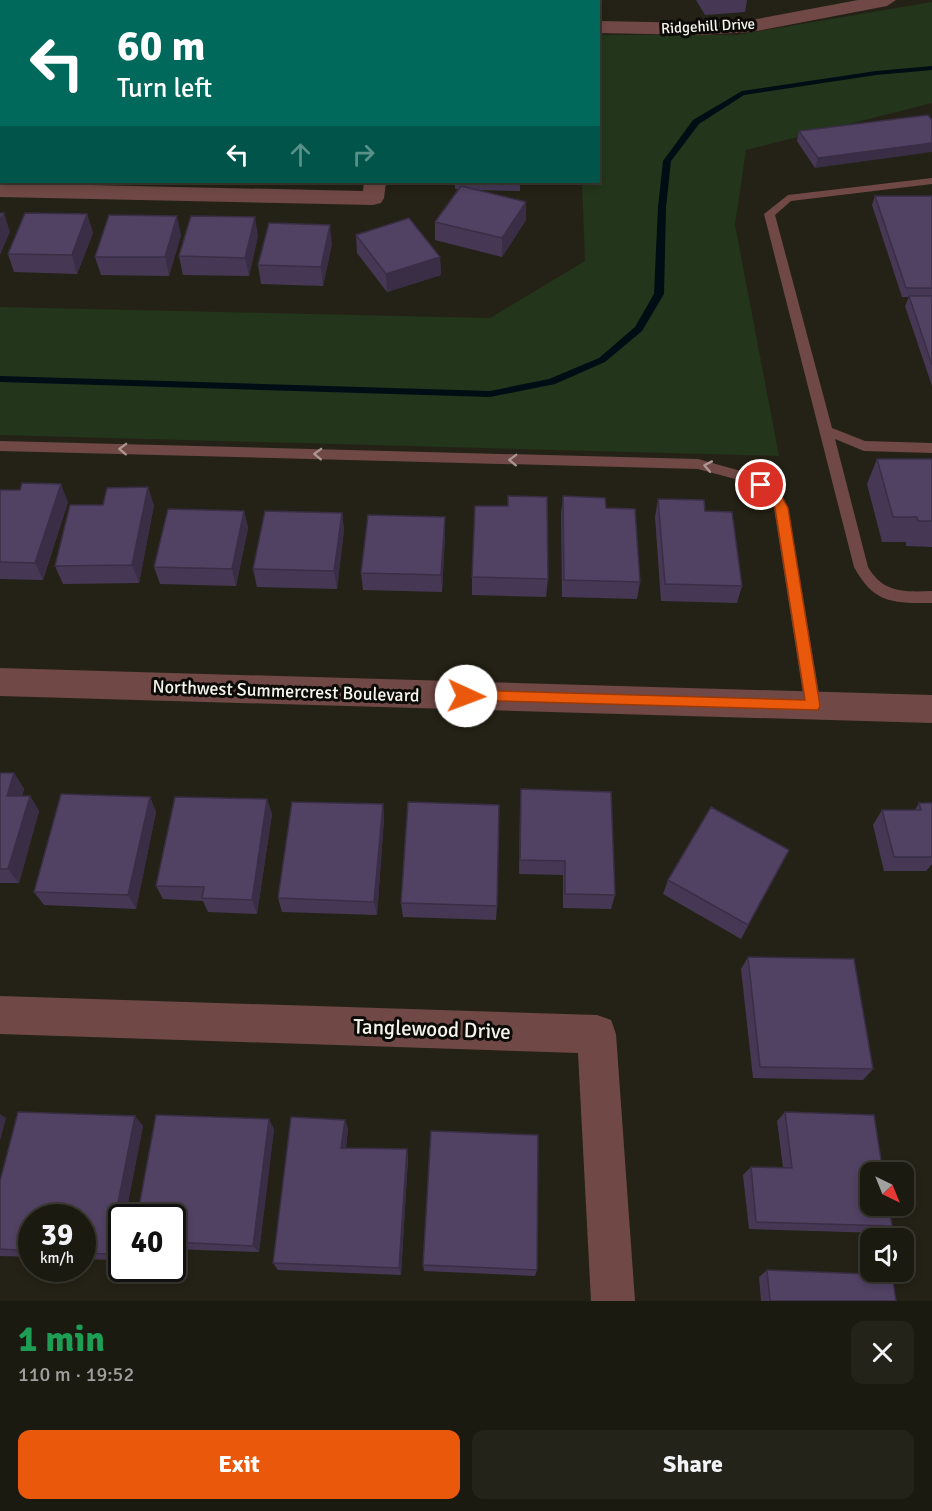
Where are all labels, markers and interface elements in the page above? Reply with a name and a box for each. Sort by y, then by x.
street label: Ridgehill Drive [660,15,756,37]
text: 60 m [117,21,206,72]
icon: left [18,24,96,102]
text: Turn left [117,72,212,105]
icon: left [221,138,254,171]
icon: ahead [284,138,317,171]
icon: right [347,138,380,171]
one-way arrow [118,443,127,455]
one-way arrow [313,448,322,461]
one-way arrow [508,453,517,466]
pin [735,459,786,510]
one-way arrow [703,461,713,474]
icon: arrive [744,468,777,501]
position arrow [434,664,498,728]
street label: Northwest Summercrest Boulevard [152,675,420,707]
street label: Tanglewood Drive [353,1013,511,1045]
north arrow [860,1162,914,1216]
map controls [860,1162,914,1282]
speed limit sign: 40 [108,1204,186,1282]
text: 39 [41,1217,73,1254]
button: sound [860,1228,914,1282]
text: km/h [40,1249,74,1267]
text: 1 min [18,1317,105,1362]
button: close [851,1321,914,1384]
text: 110 m · 19:52 [18,1362,134,1387]
button: Exit [18,1430,460,1499]
button: Share [472,1430,914,1499]

